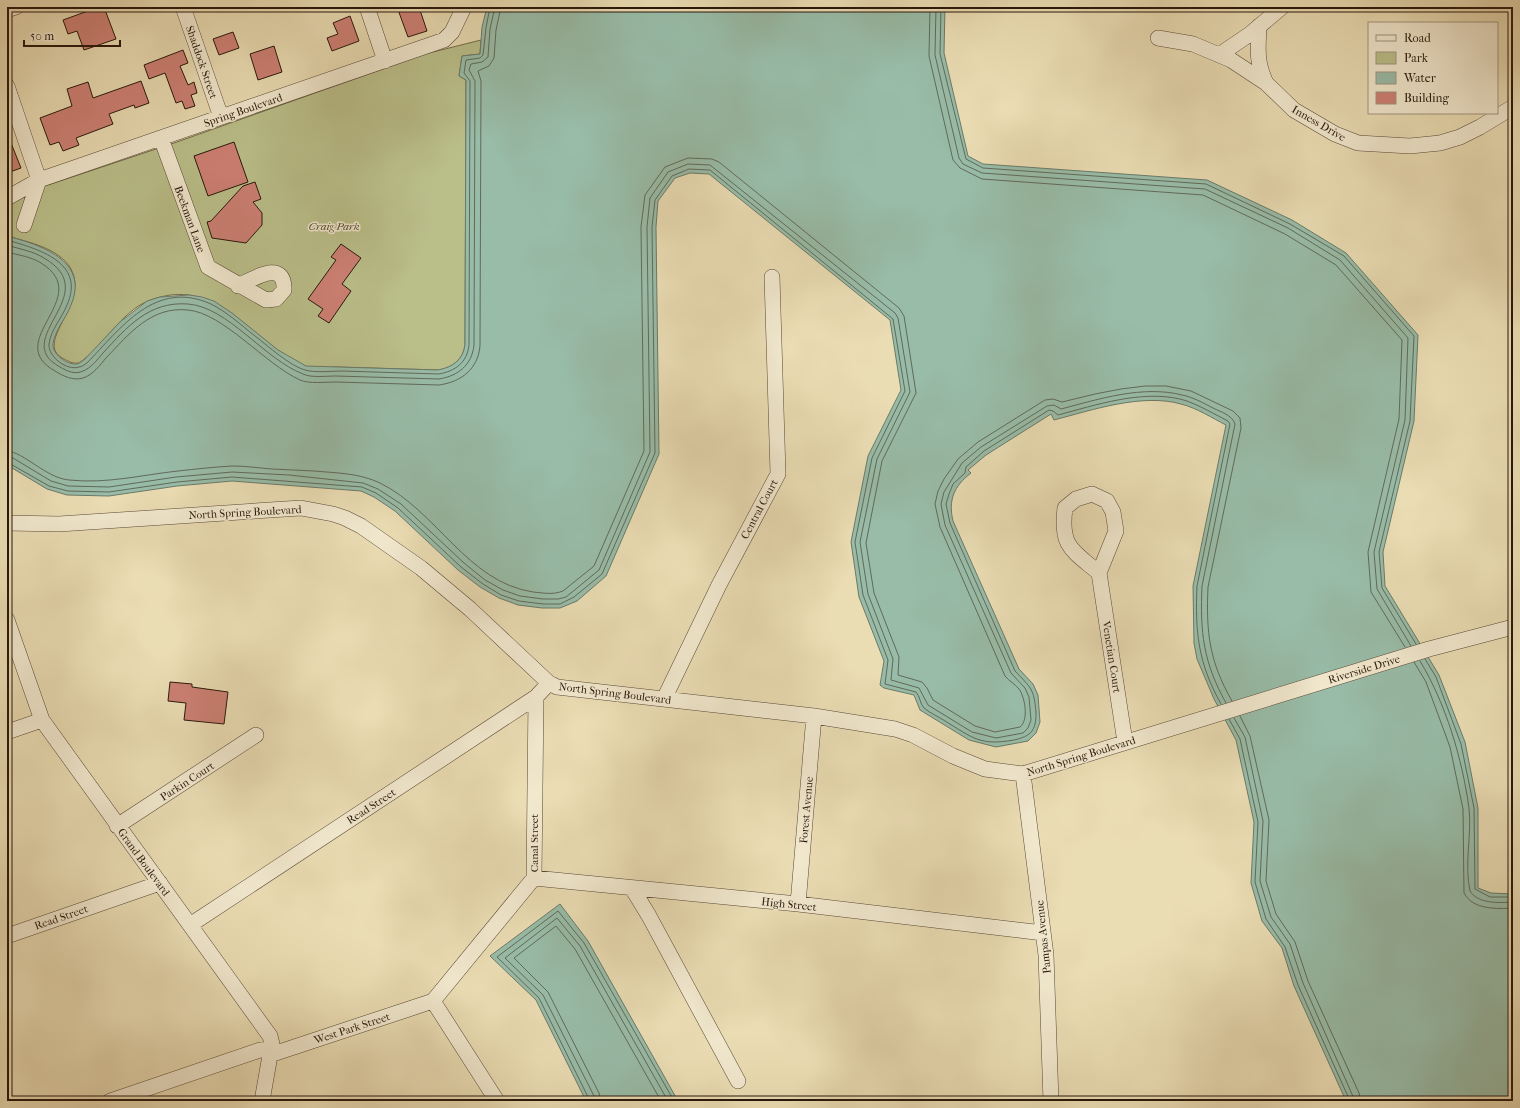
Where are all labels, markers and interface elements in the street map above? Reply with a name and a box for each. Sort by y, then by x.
scale bar [24,22,120,48]
legend [1368,22,1498,114]
street label: Shaddock Street [183,24,220,100]
text: 50 m [30,29,54,43]
text: Road [1404,31,1431,45]
text: Park [1404,51,1429,65]
text: Water [1403,71,1437,85]
street label: Spring Boulevard [202,91,285,130]
text: Building [1404,91,1449,105]
street label: Inness Drive [1290,103,1348,144]
street label: Beekman Lane [171,184,208,255]
park label: Craig Park [308,220,360,233]
street label: Central Court [738,477,781,541]
street label: North Spring Boulevard [188,503,303,522]
street label: Venetian Court [1099,619,1124,694]
street label: Riverside Drive [1327,652,1402,687]
street label: North Spring Boulevard [558,680,673,707]
street label: North Spring Boulevard [1025,733,1138,779]
street label: Parkin Court [158,759,217,804]
street label: Forest Avenue [797,775,816,844]
street label: Read Street [344,786,398,827]
street label: Canal Street [528,814,541,872]
street label: Grand Boulevard [115,826,173,899]
street label: High Street [761,895,817,914]
street label: Pampas Avenue [1033,899,1054,974]
street label: Read Street [33,902,90,933]
street label: West Park Street [312,1010,392,1047]

